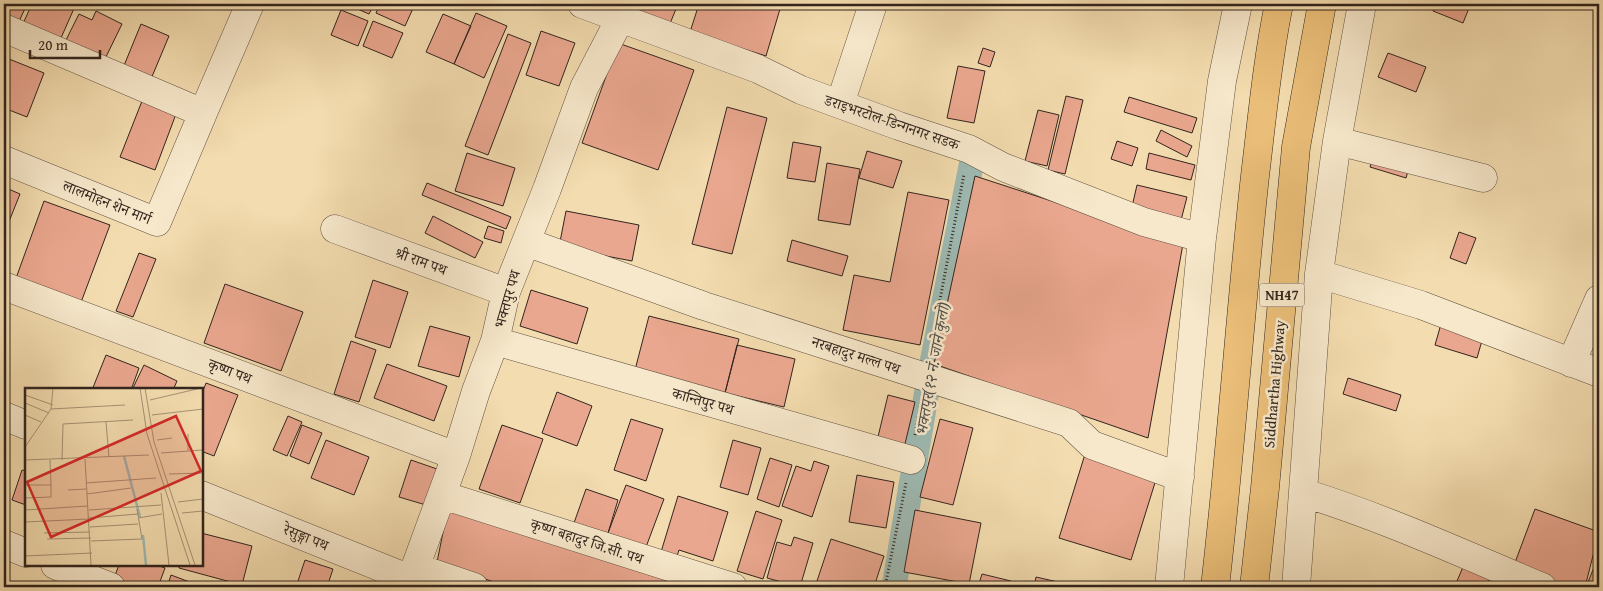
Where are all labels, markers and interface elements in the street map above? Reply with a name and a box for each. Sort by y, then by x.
scale bar [30,28,100,60]
text: 20 m [38,34,69,55]
street label: डराइभरटोल-डिन्गनगर सडक [821,89,964,155]
street label: लालमोहन शेन मार्ग [59,174,155,230]
street label: श्री राम पथ [392,242,451,281]
street label: भक्तपुर पथ [489,266,526,330]
road number: NH47 [1260,284,1304,306]
water label: भक्तपुर(१२ नं. जाने कुलो) [908,300,956,438]
street label: Siddhartha Highway [1258,319,1290,449]
street label: नरबहादुर मल्ल पथ [808,330,904,380]
street label: कृष्ण पथ [204,353,256,389]
street label: कान्तिपुर पथ [669,382,738,420]
inset map [25,388,202,566]
street label: कृष्ण बहादुर जि.सी. पथ [527,513,647,569]
street label: रेसुङ्गा पथ [278,518,333,556]

